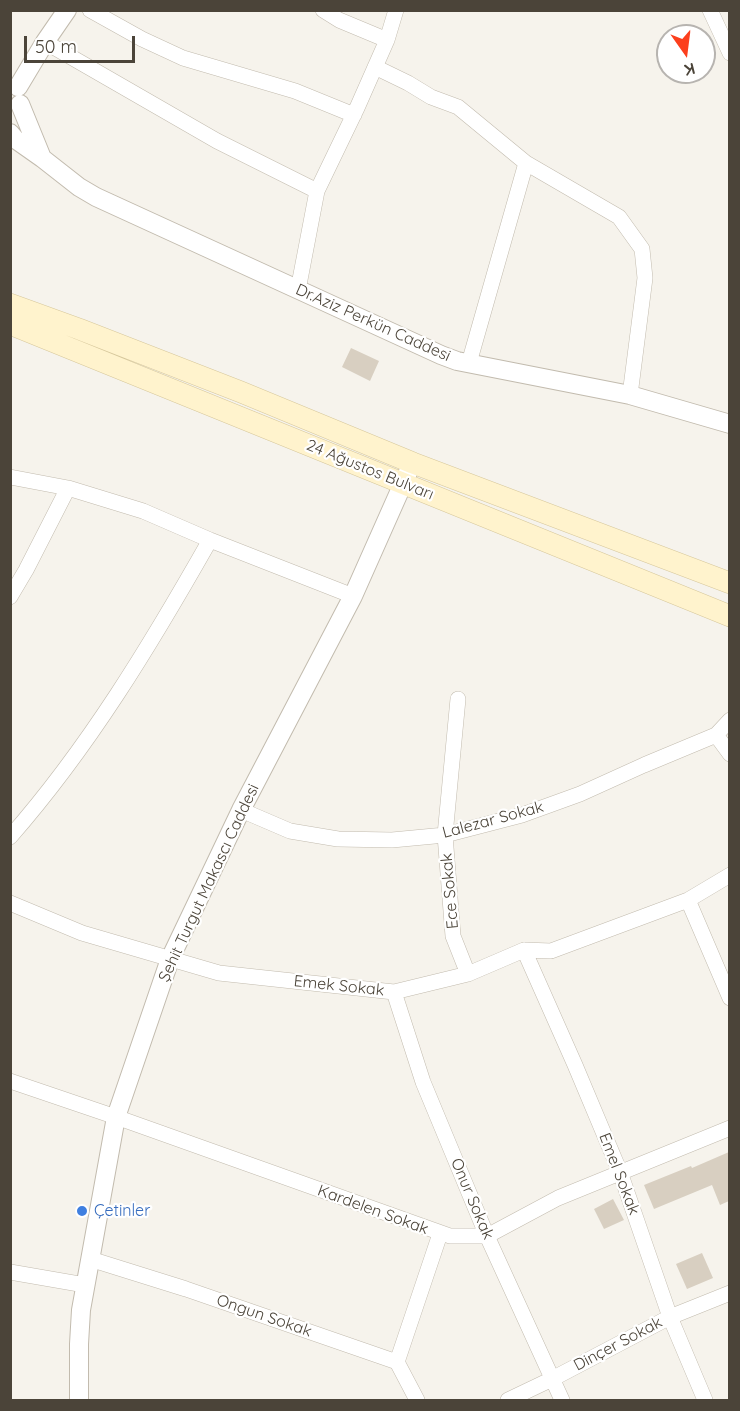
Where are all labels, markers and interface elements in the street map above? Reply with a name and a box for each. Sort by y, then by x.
scale bar [27,24,138,62]
north arrow [656,24,716,84]
text: 50 m [35,35,77,58]
text: K [682,59,697,80]
street label: Dr.Aziz Perkün Caddesi [293,280,453,366]
street label: 24 Ağustos Bulvarı [303,436,437,504]
street label: Şehit Turgut Makascı Caddesi [155,781,263,985]
street label: Lalezar Sokak [440,797,546,843]
street label: Ece Sokak [437,852,463,930]
street label: Emek Sokak [293,972,385,1000]
street label: Emel Sokak [595,1130,643,1218]
street label: Onur Sokak [446,1155,498,1243]
street label: Kardelen Sokak [315,1181,431,1239]
place label: Çetinler [94,1201,150,1221]
marker: Çetinler [75,1204,89,1218]
street label: Ongun Sokak [214,1291,314,1341]
street label: Dinçer Sokak [570,1313,666,1375]

